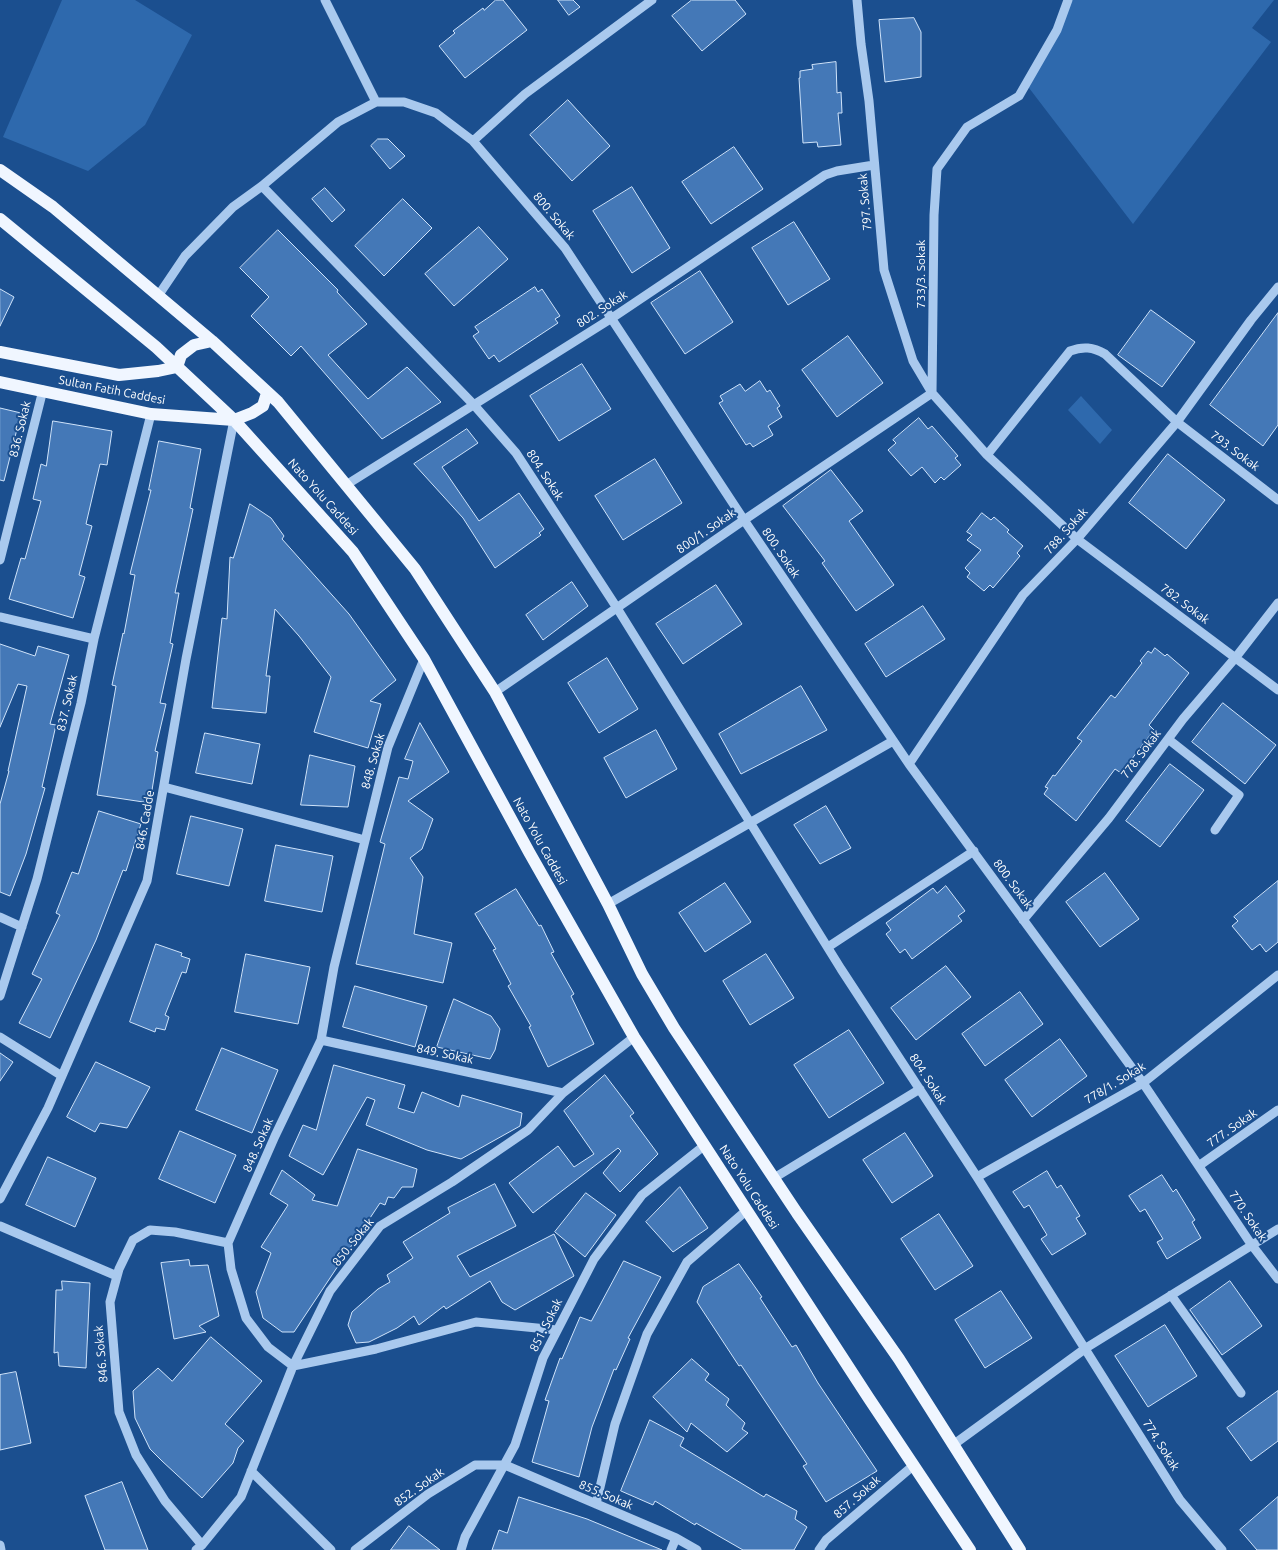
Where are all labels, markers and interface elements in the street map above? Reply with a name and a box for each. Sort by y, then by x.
street label: 797. Sokak [855,173,875,231]
street label: 800. Sokak [530,189,578,243]
street label: 733/3. Sokak [914,240,928,308]
street label: 802. Sokak [574,287,630,331]
street label: Sultan Fatih Caddesi [57,373,167,407]
street label: 836. Sokak [6,399,34,459]
street label: 793. Sokak [1208,428,1262,474]
street label: 804. Sokak [523,447,567,503]
street label: Nato Yolu Caddesi [285,456,361,538]
street label: 800/1. Sokak [674,505,738,557]
street label: 788. Sokak [1041,505,1091,557]
street label: 800. Sokak [759,525,803,581]
street label: 782. Sokak [1158,581,1212,627]
street label: 837. Sokak [54,673,80,733]
street label: 778. Sokak [1118,727,1164,781]
street label: 848. Sokak [358,731,388,791]
street label: 846. Cadde [133,789,157,851]
street label: Nato Yolu Caddesi [510,795,570,887]
street label: 800. Sokak [990,856,1036,912]
street label: 849. Sokak [415,1041,475,1067]
street label: 804. Sokak [906,1051,950,1107]
street label: 778/1. Sokak [1082,1059,1148,1107]
street label: 777. Sokak [1204,1106,1260,1150]
street label: 848. Sokak [240,1116,276,1174]
street label: Nato Yolu Caddesi [716,1142,782,1232]
street label: 770. Sokak [1226,1188,1270,1244]
street label: 850. Sokak [329,1215,377,1269]
street label: 851. Sokak [527,1296,565,1354]
street label: 846. Sokak [91,1325,111,1383]
street label: 774. Sokak [1140,1417,1182,1473]
street label: 852. Sokak [391,1465,447,1509]
street label: 857. Sokak [831,1473,883,1521]
street label: 855. Sokak [577,1477,635,1513]

